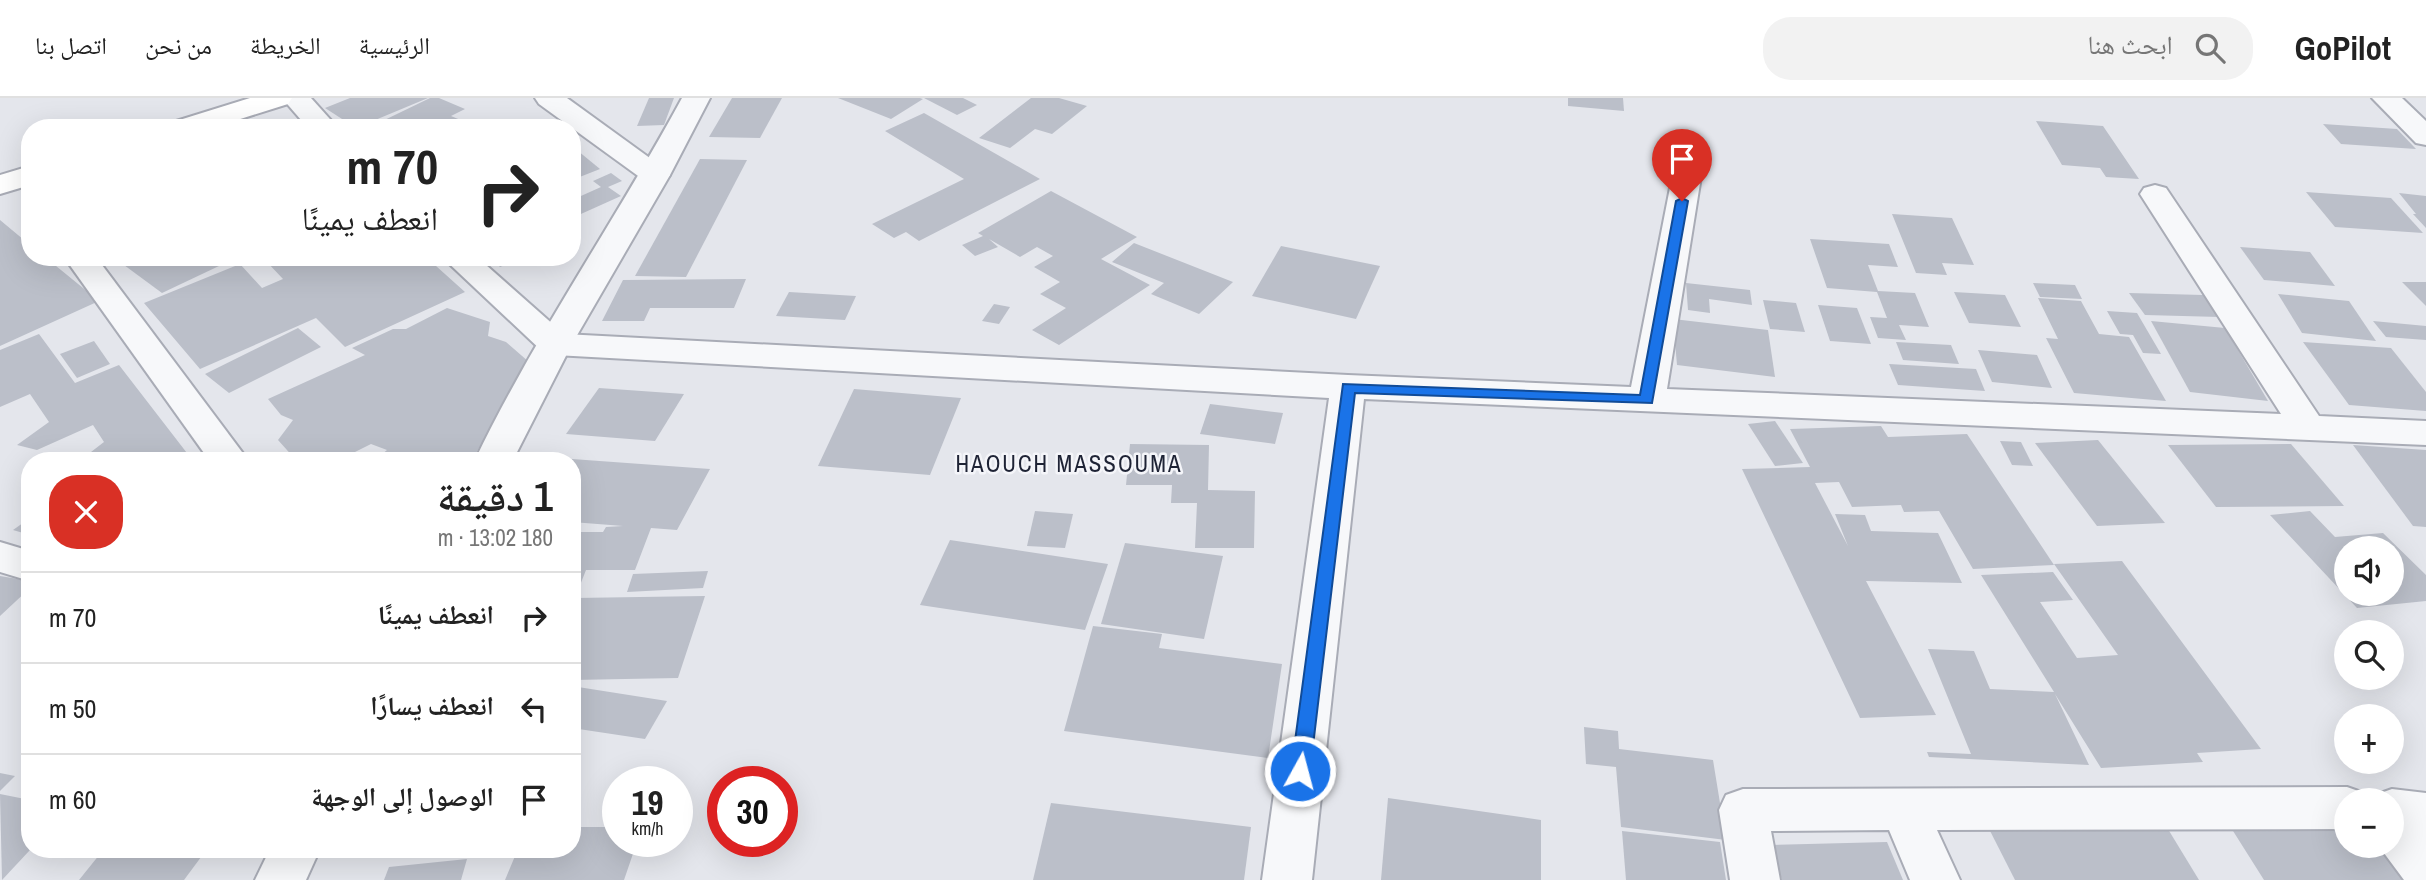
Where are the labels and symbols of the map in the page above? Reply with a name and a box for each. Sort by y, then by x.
pin [1652,129,1712,201]
district label: HAOUCH MASSOUMA [956,448,1183,479]
position arrow [1263,734,1337,808]
speed limit sign: 30 [707,766,798,857]

